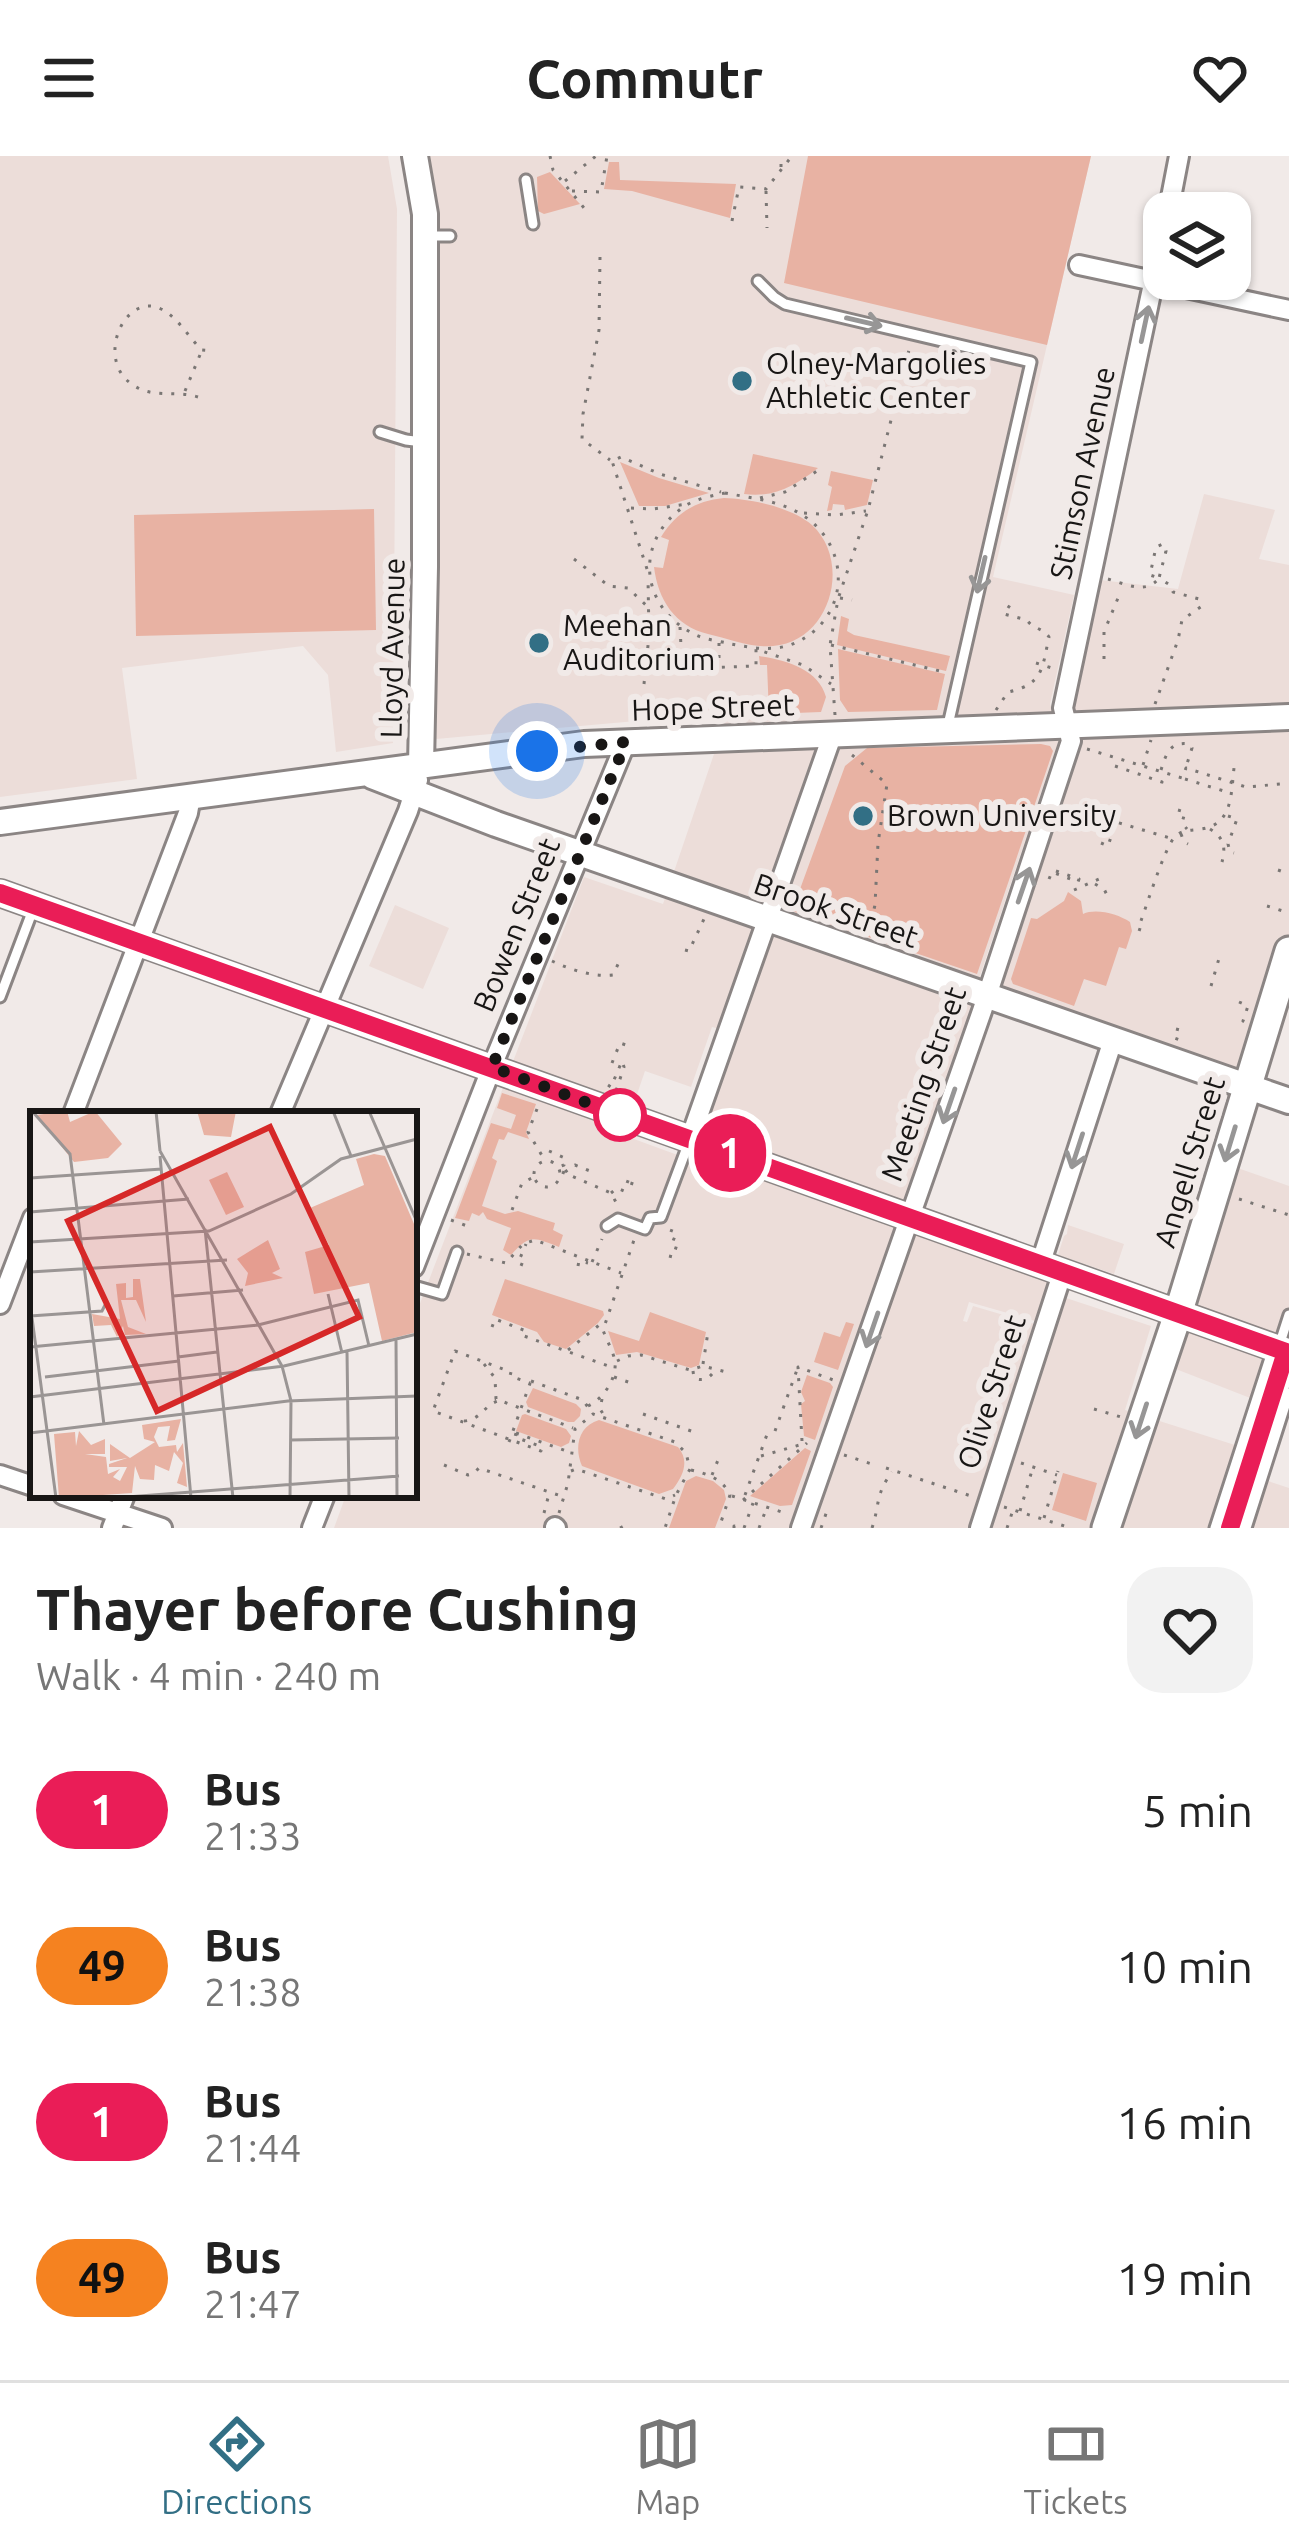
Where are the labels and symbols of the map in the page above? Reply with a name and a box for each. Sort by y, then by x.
one-way arrow [1135,305,1157,344]
one-way arrow [845,312,883,335]
place label: Olney-Margolies Athletic Center [766,346,986,414]
street label: Stimson Avenue [1043,363,1121,582]
marker: Olney-Margolies Athletic Center [729,368,755,394]
one-way arrow [969,556,992,594]
street label: Lloyd Avenue [373,557,411,739]
place label: Meehan Auditorium [563,608,715,676]
marker: Meehan Auditorium [526,630,552,656]
street label: Hope Street [631,687,795,727]
your location [507,721,567,781]
place label: Brown University [887,798,1116,832]
marker: Brown University [850,803,876,829]
street label: Bowen Street [466,833,566,1016]
street label: Brook Street [750,866,923,954]
one-way arrow [1015,867,1037,905]
street label: Meeting Street [874,982,972,1185]
street label: Angell Street [1147,1072,1231,1251]
one-way arrow [937,1087,958,1124]
unlabelled marker [595,1090,645,1140]
inset map [30,1111,417,1498]
line badge: 1 [691,1114,769,1192]
one-way arrow [1218,1124,1240,1162]
one-way arrow [1064,1131,1086,1169]
street label: Olive Street [950,1310,1032,1473]
one-way arrow [860,1311,881,1348]
one-way arrow [1128,1401,1150,1439]

